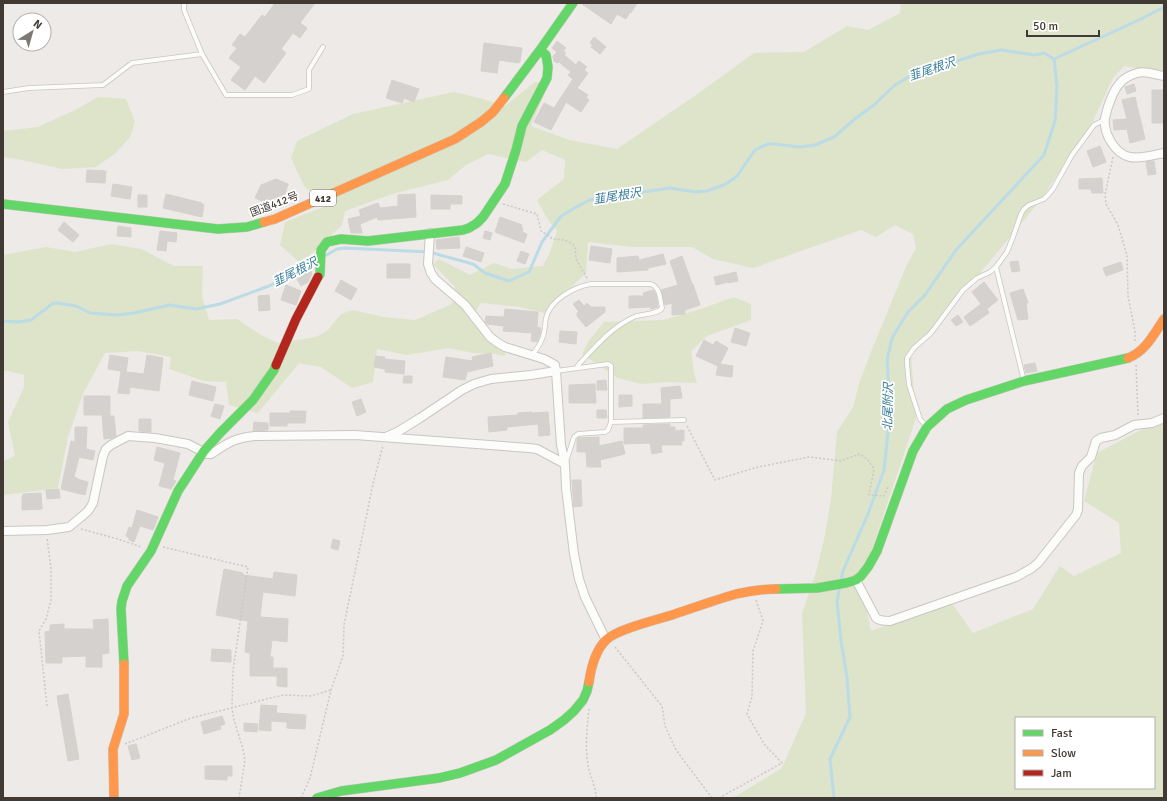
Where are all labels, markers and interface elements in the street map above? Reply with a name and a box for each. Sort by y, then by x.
north arrow [12,12,52,52]
scale bar [1027,12,1099,38]
text: N [31,17,45,32]
text: 50 m [1033,19,1058,34]
water label: 韮尾根沢 [907,54,959,84]
water label: 韮尾根沢 [592,185,644,208]
street label: 国道412号 [248,189,300,220]
road number: 412 [310,190,336,206]
water label: 韮尾根沢 [270,254,322,290]
water label: 北尾附沢 [881,381,896,431]
legend [1015,717,1155,789]
text: Fast [1051,726,1072,741]
text: Slow [1051,746,1076,761]
text: Jam [1051,766,1072,781]

